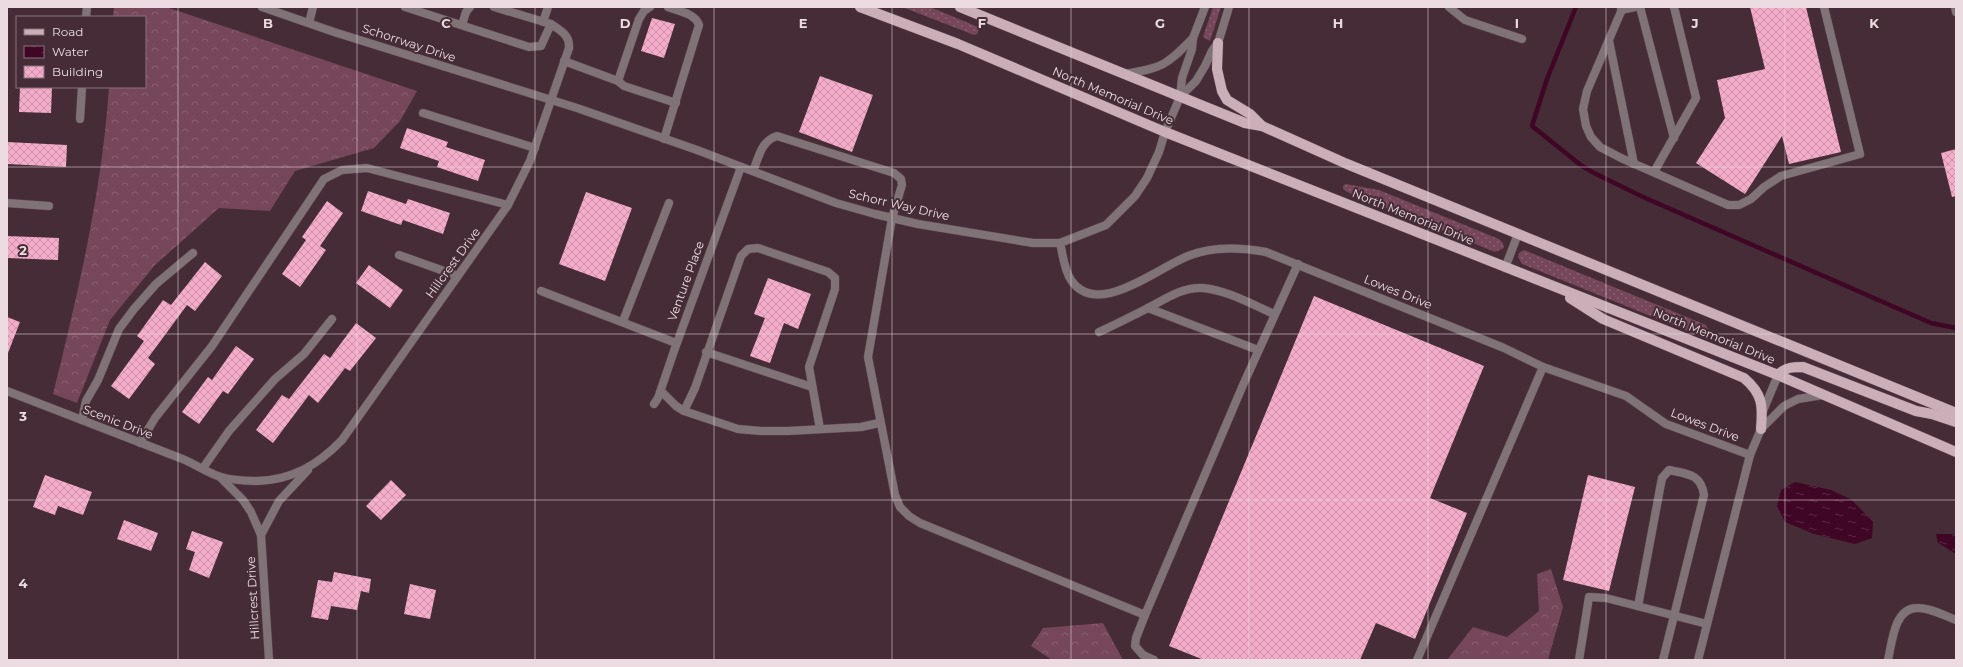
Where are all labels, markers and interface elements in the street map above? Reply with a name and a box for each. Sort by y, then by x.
text: B [263,15,273,31]
text: C [441,15,451,31]
text: D [620,15,631,31]
text: E [799,15,808,31]
text: F [978,15,986,31]
text: G [1155,15,1165,31]
text: H [1333,15,1343,31]
text: I [1515,15,1519,31]
text: J [1690,15,1699,31]
text: K [1869,15,1879,31]
legend [16,16,146,88]
street label: Schorrway Drive [360,20,458,65]
text: Road [52,24,83,39]
text: Water [52,44,89,59]
street label: North Memorial Drive [1050,63,1176,128]
text: Building [52,64,103,79]
street label: North Memorial Drive [1350,185,1476,248]
street label: Schorr Way Drive [847,186,951,223]
street label: Hillcrest Drive [422,225,483,301]
street label: Venture Place [664,239,707,323]
text: 2 [19,242,27,258]
street label: Lowes Drive [1362,271,1435,312]
street label: North Memorial Drive [1651,304,1777,367]
street label: Scenic Drive [81,401,155,442]
street label: Lowes Drive [1669,405,1742,445]
text: 3 [18,408,27,424]
street label: Hillcrest Drive [243,556,262,640]
text: 4 [19,575,28,591]

